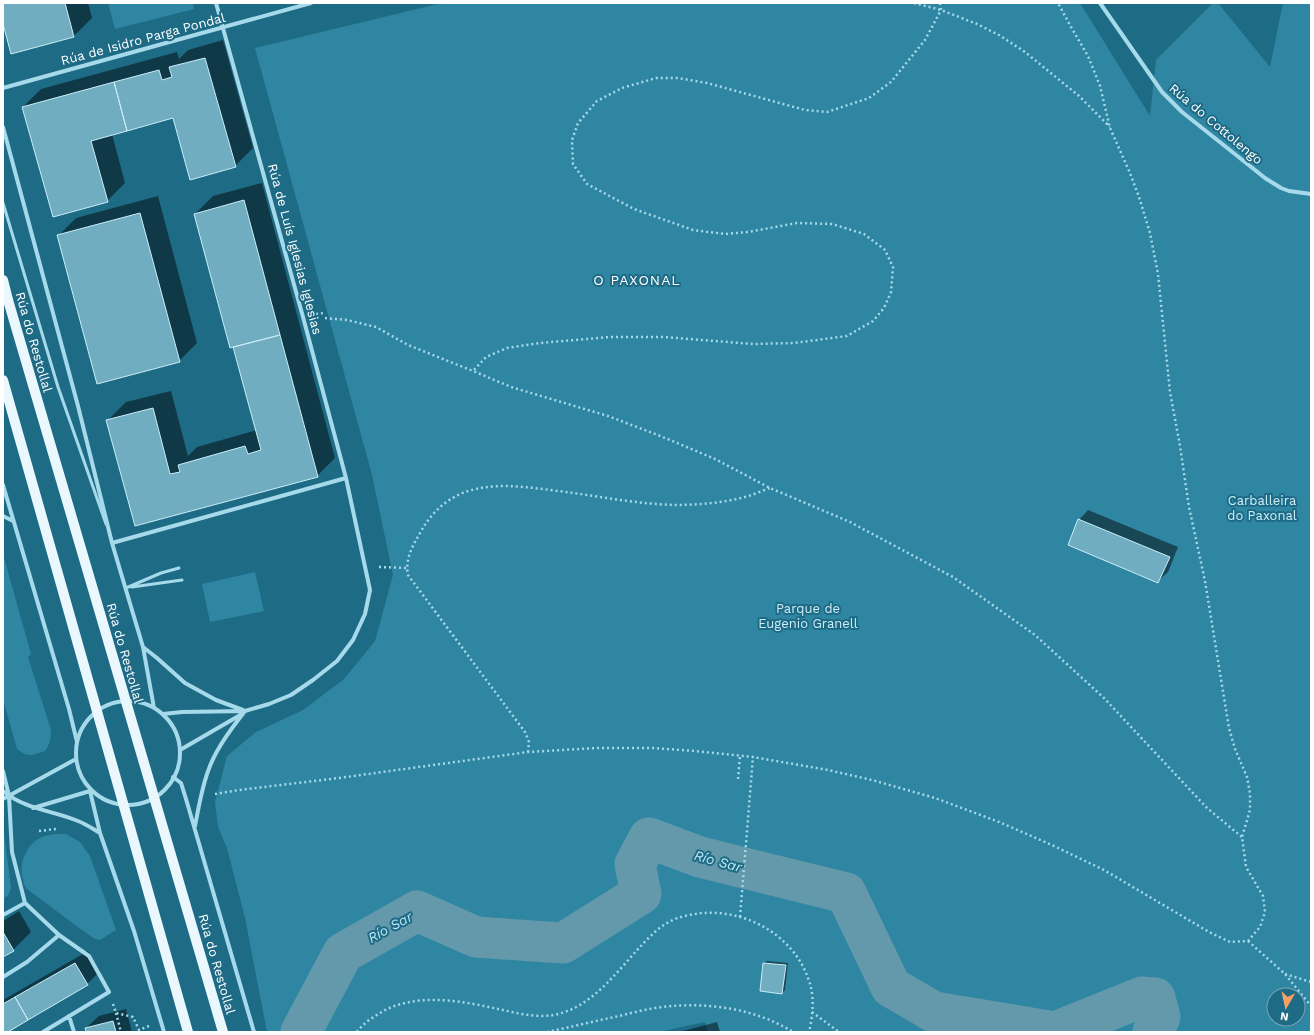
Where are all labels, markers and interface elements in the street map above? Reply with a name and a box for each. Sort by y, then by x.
street label: Rúa de Isidro Parga Pondal [59,10,227,68]
street label: Rúa do Cottolengo [1166,81,1266,168]
street label: Rúa de Luís Iglesias Iglesias [265,162,325,336]
district label: O PAXONAL [593,272,681,288]
street label: Rúa do Restollal [12,290,56,394]
park label: Carballeira do Paxonal [1227,493,1297,523]
street label: Rúa do Restollal [103,601,147,705]
park label: Parque de Eugenio Granell [758,601,858,631]
water label: Río Sar [693,847,744,875]
water label: Río Sar [365,908,416,946]
street label: Rúa do Restollal [195,912,239,1016]
north arrow [1266,987,1306,1027]
text: N [1279,1009,1290,1023]

